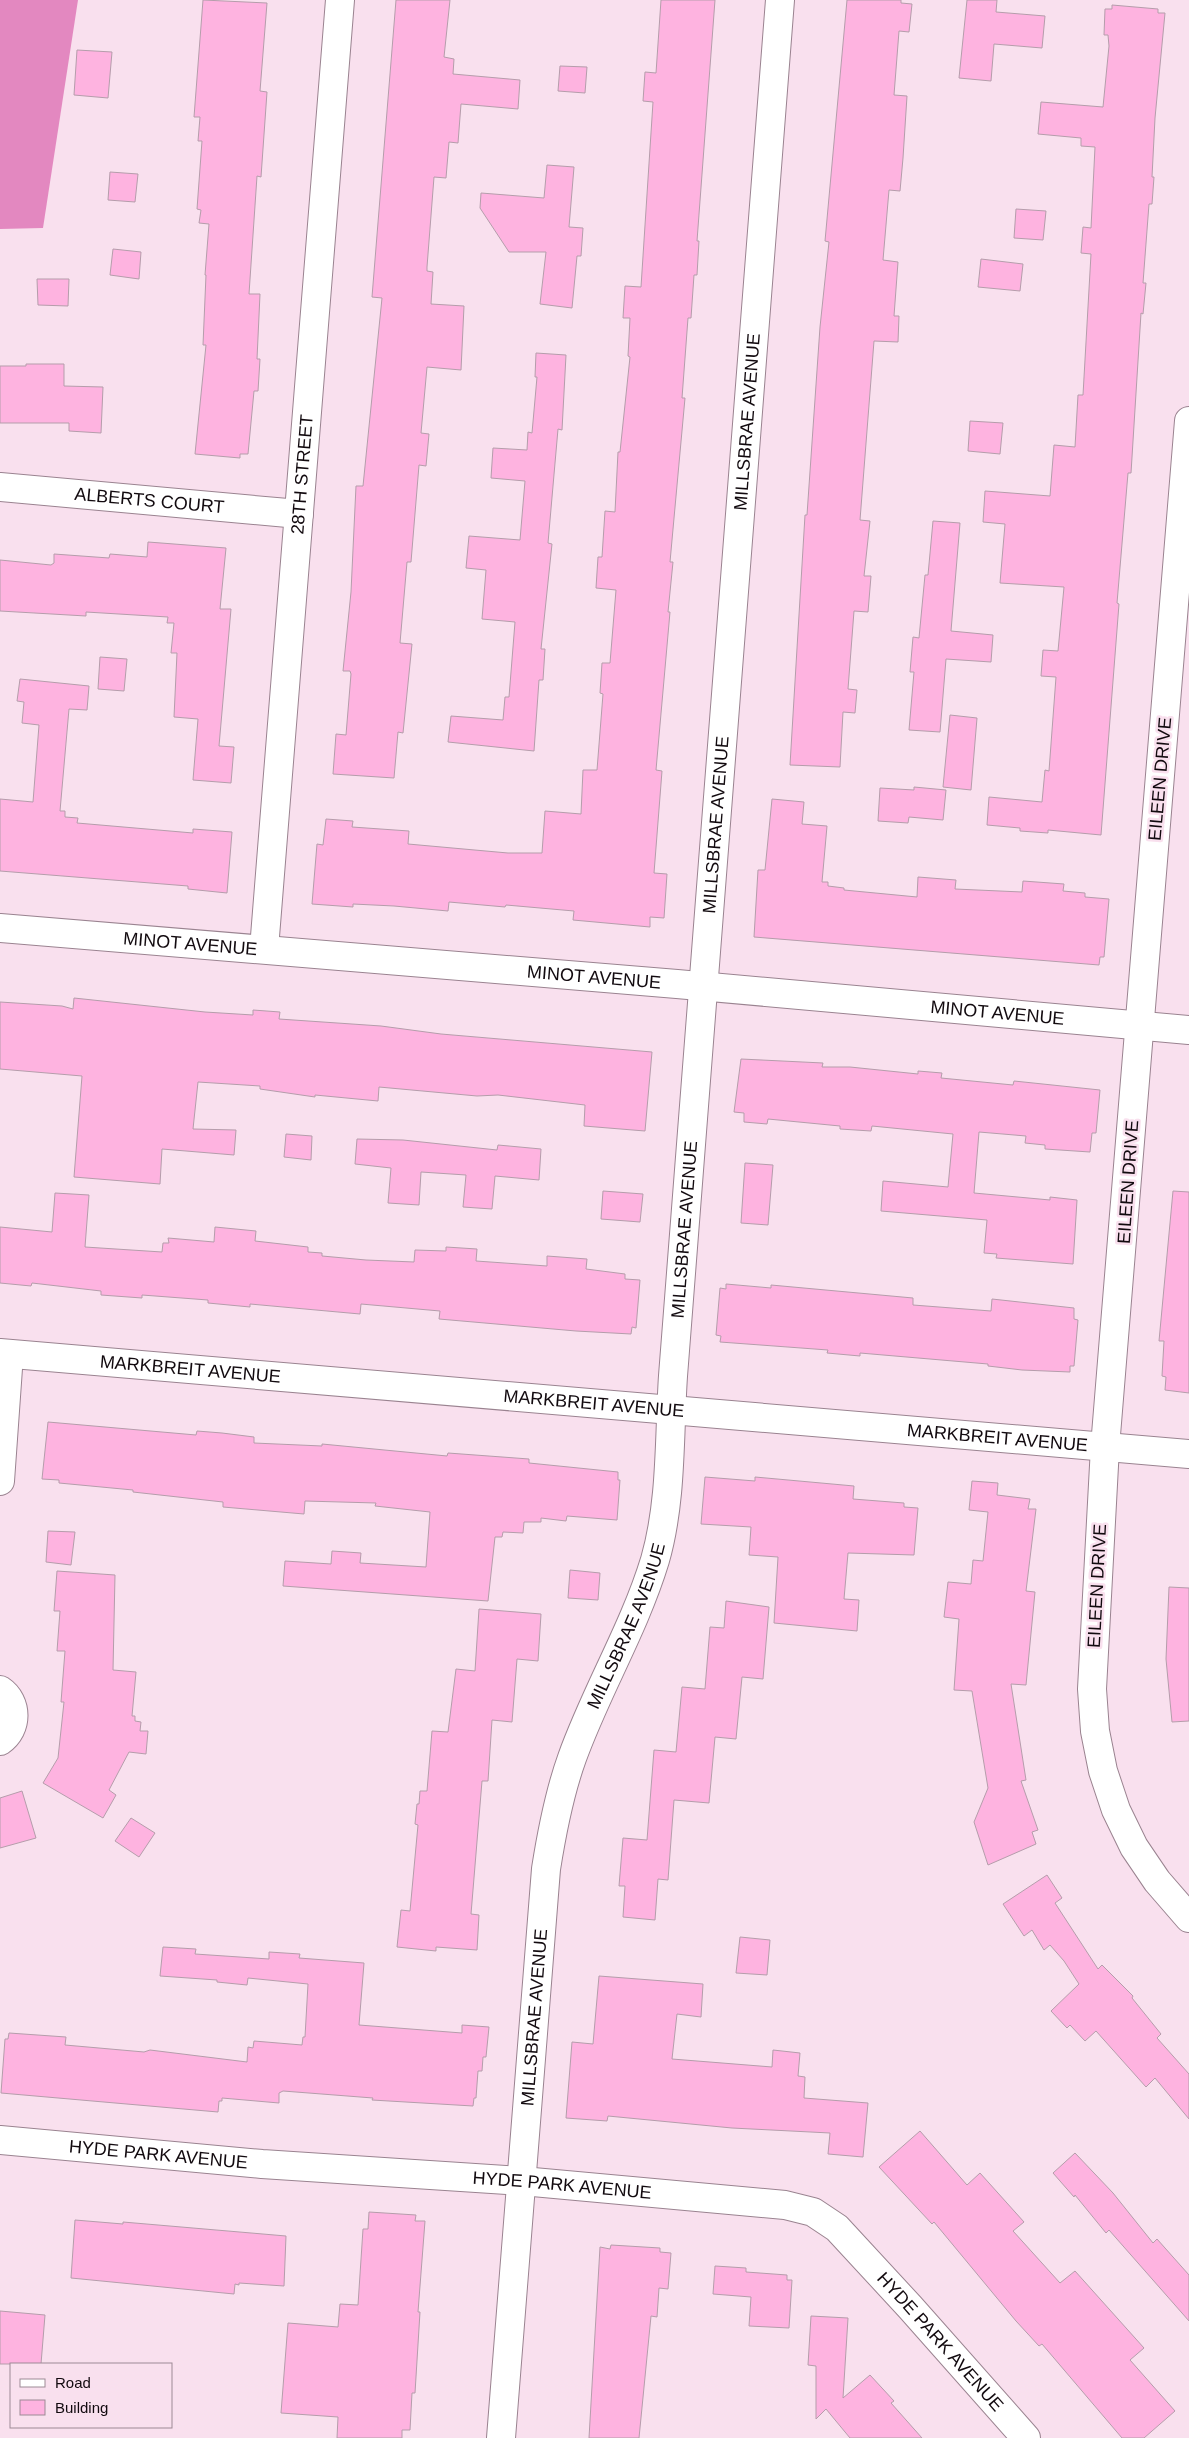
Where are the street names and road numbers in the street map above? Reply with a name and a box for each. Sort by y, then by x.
street label: MILLSBRAE AVENUE [730,333,764,511]
street label: 28TH STREET [287,414,317,535]
street label: ALBERTS COURT [74,484,225,517]
street label: EILEEN DRIVE [1145,716,1175,842]
street label: MILLSBRAE AVENUE [699,735,733,914]
street label: MINOT AVENUE [123,928,258,959]
street label: MINOT AVENUE [526,962,662,993]
street label: MINOT AVENUE [930,997,1065,1029]
street label: EILEEN DRIVE [1114,1119,1142,1245]
street label: MILLSBRAE AVENUE [668,1140,701,1319]
street label: MARKBREIT AVENUE [99,1352,282,1387]
street label: MARKBREIT AVENUE [503,1386,685,1421]
street label: MARKBREIT AVENUE [906,1420,1089,1455]
street label: EILEEN DRIVE [1084,1524,1110,1648]
street label: MILLSBRAE AVENUE [583,1541,669,1712]
street label: MILLSBRAE AVENUE [517,1928,551,2107]
street label: HYDE PARK AVENUE [68,2136,249,2173]
street label: HYDE PARK AVENUE [472,2168,652,2203]
street label: HYDE PARK AVENUE [873,2268,1007,2415]

